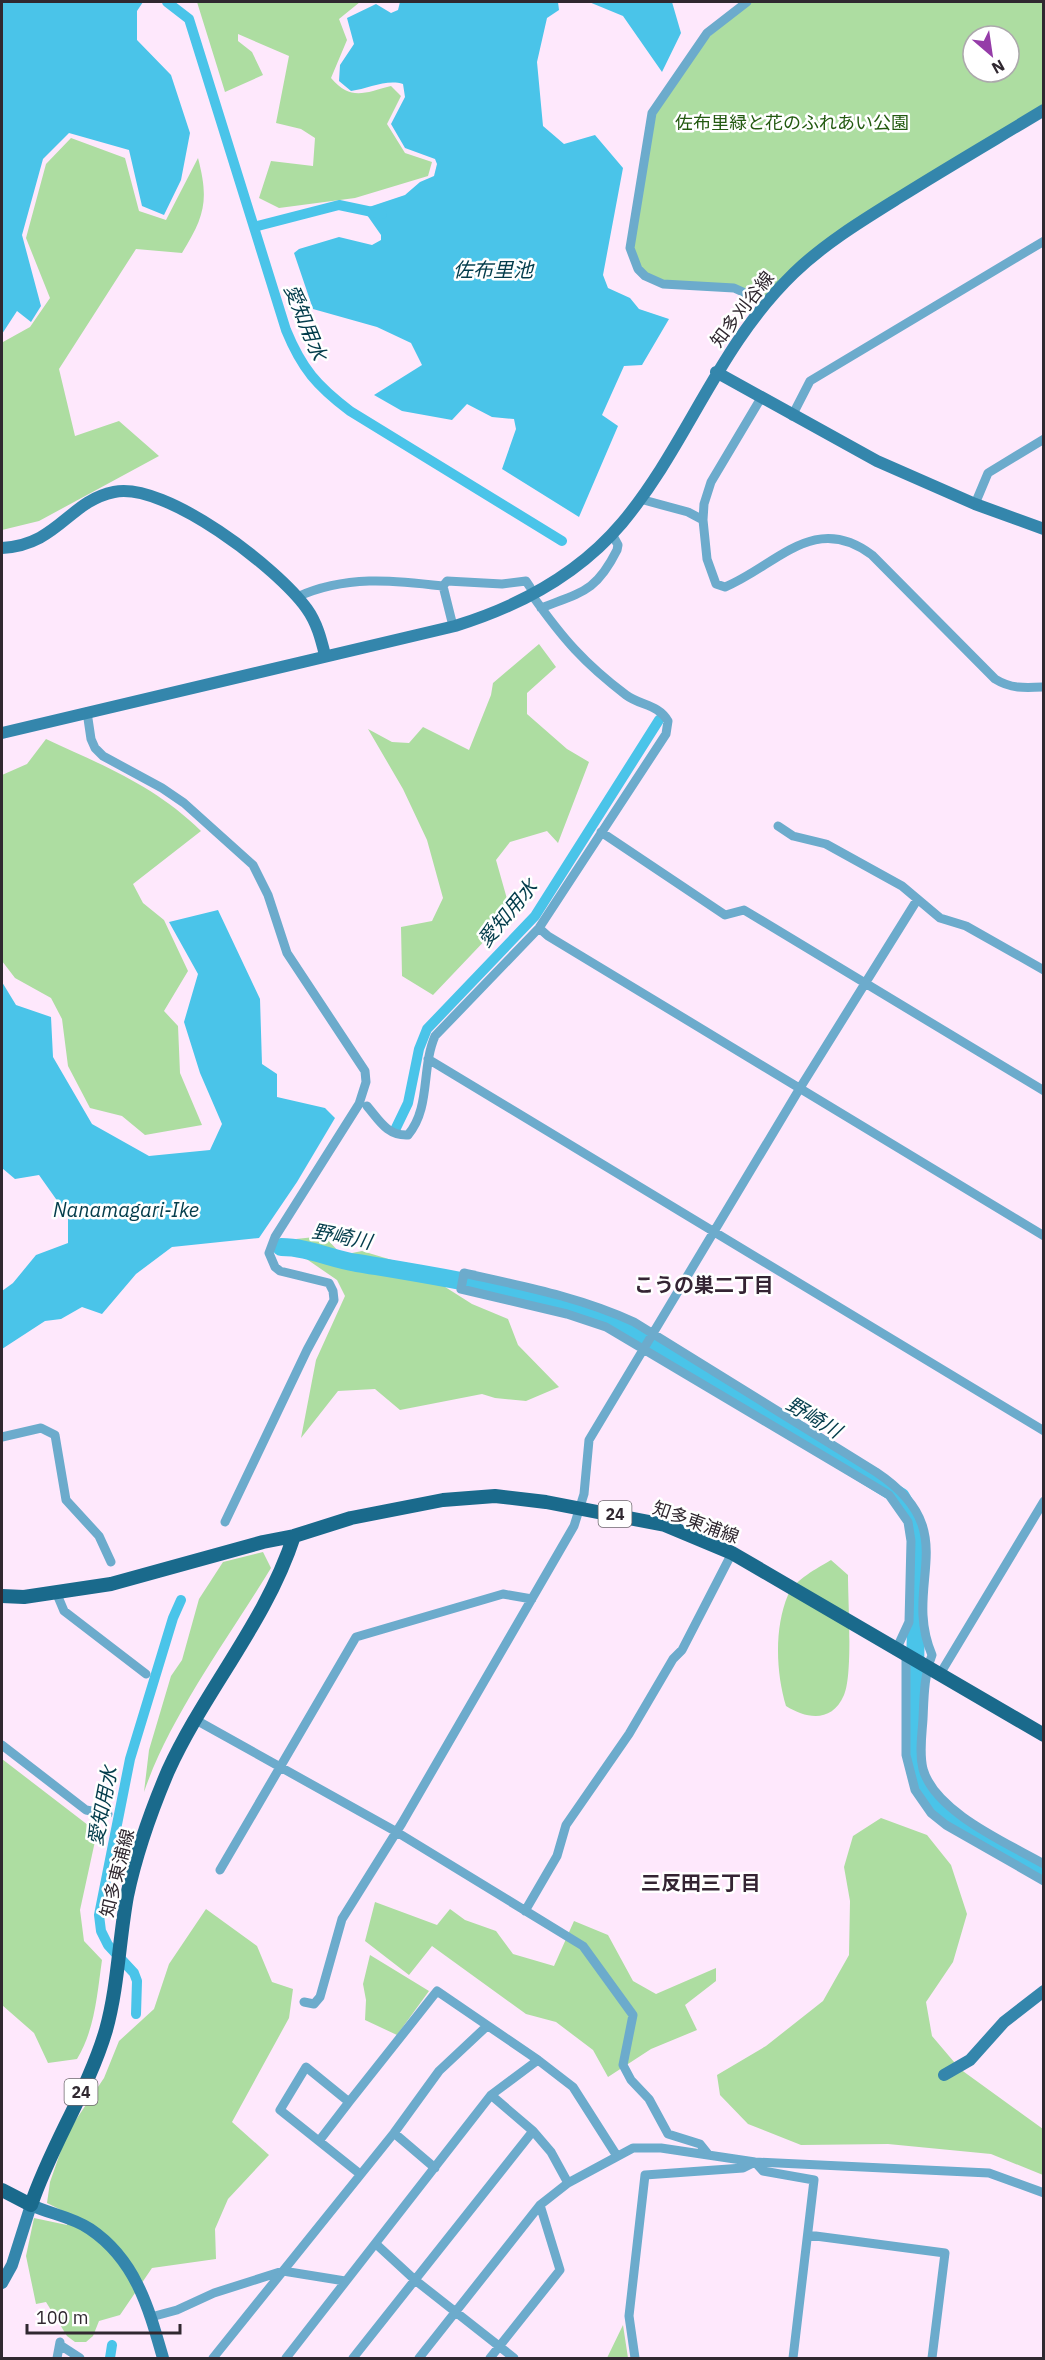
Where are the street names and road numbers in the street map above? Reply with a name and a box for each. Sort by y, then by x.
street label: 知多刈谷線 [705,266,779,352]
street label: 知多東浦線 [650,1496,742,1548]
road number: 24 [598,1501,632,1527]
street label: 知多東浦線 [95,1827,139,1919]
road number: 24 [64,2079,98,2105]

